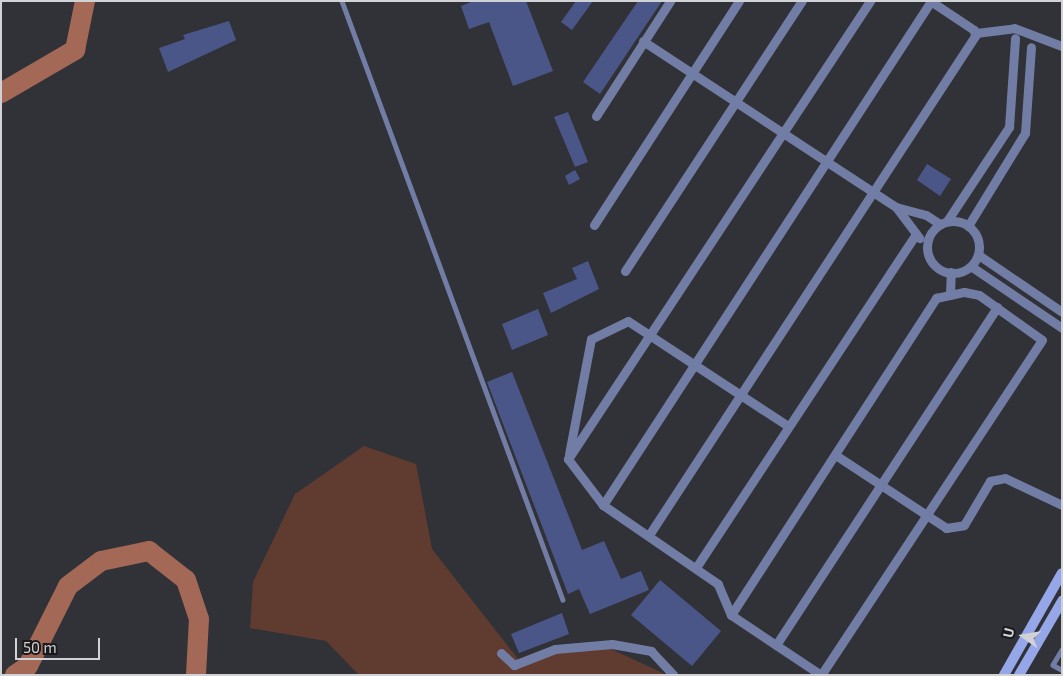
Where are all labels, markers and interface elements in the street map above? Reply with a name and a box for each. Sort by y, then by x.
north arrow [998,611,1048,661]
text: U [999,626,1017,639]
scale bar [18,628,102,660]
text: 50 m [23,638,57,656]

